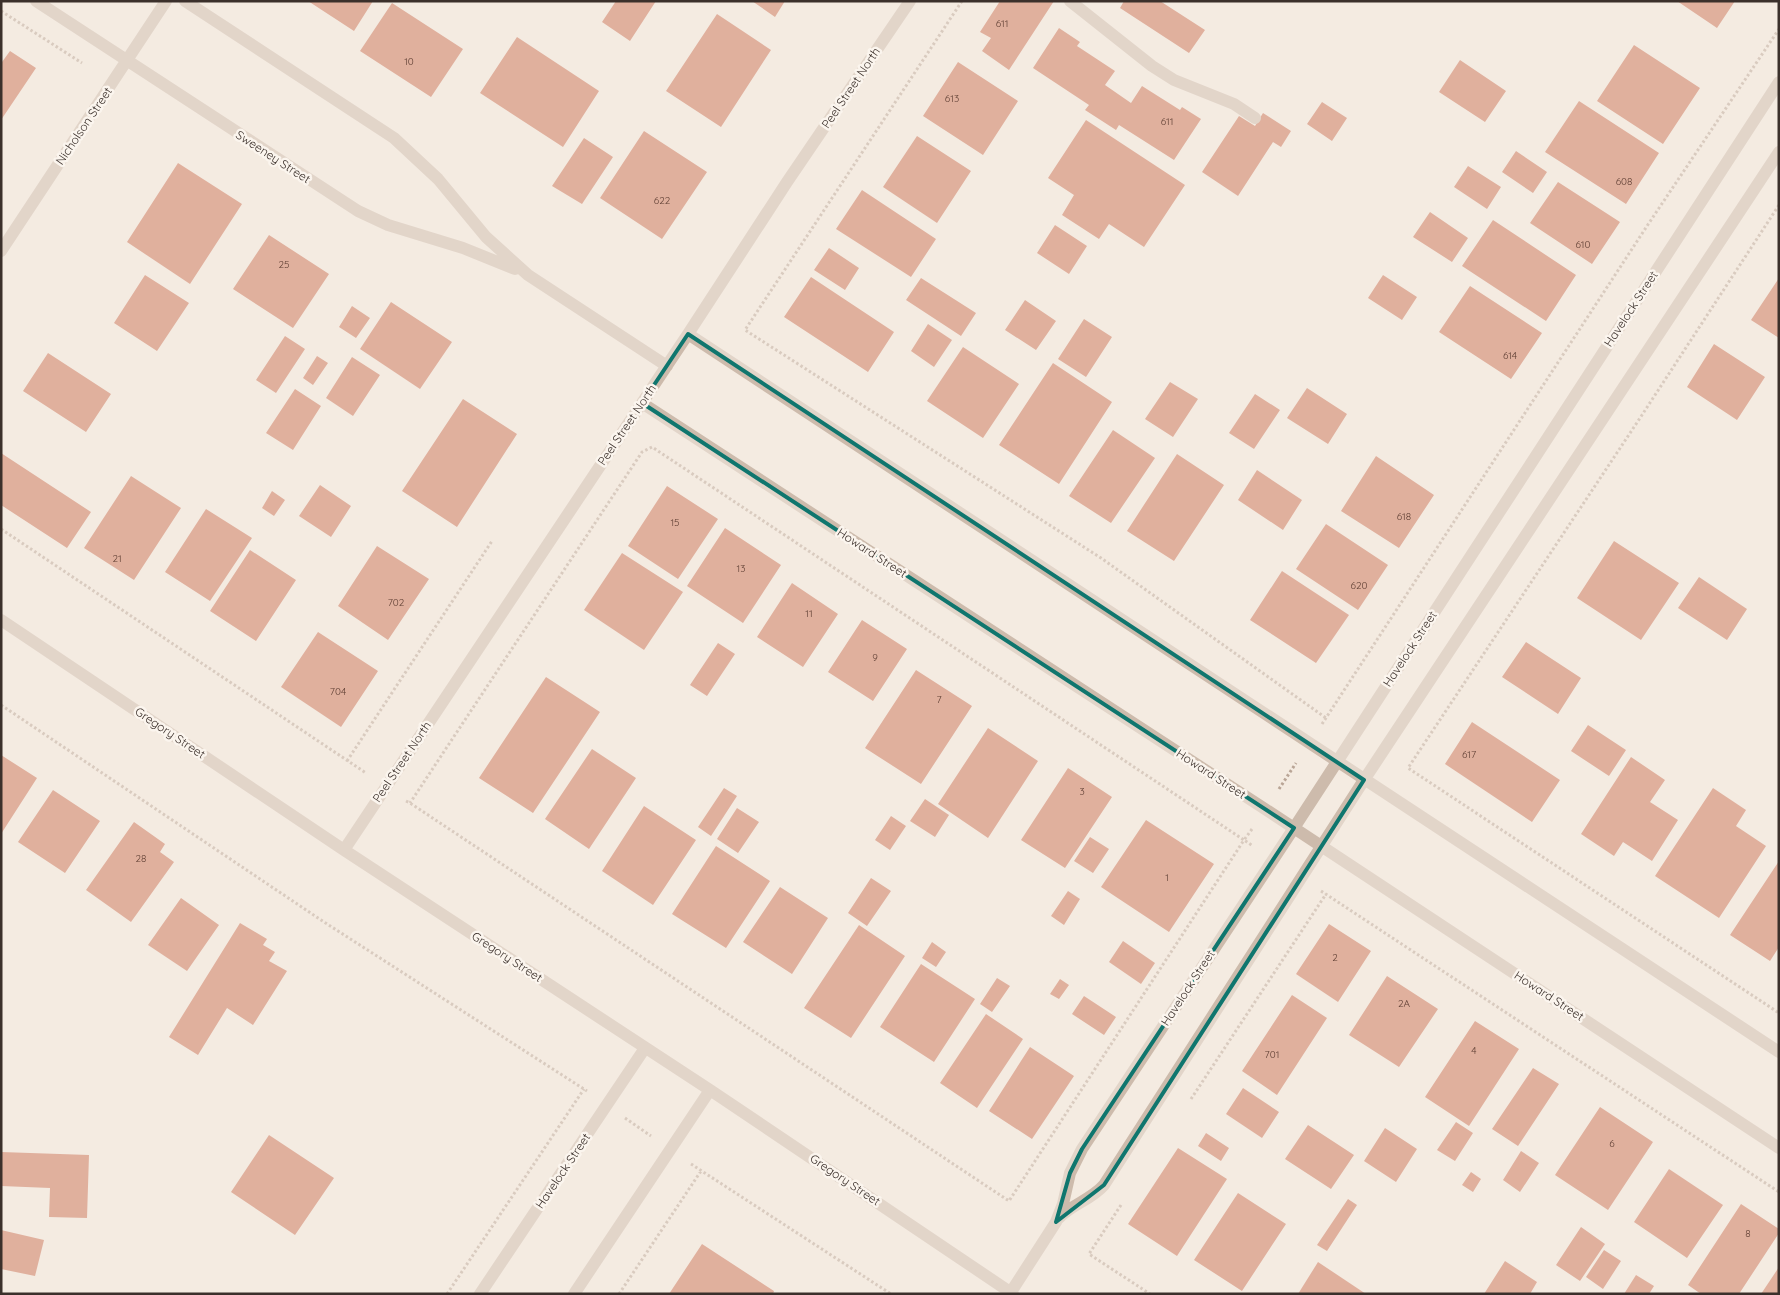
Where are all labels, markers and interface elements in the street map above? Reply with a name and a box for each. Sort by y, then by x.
house number: 611 [996,17,1008,30]
street label: Peel Street North [818,44,883,131]
house number: 10 [404,55,414,68]
street label: Nicholson Street [52,84,115,167]
house number: 613 [945,92,959,105]
house number: 611 [1161,115,1173,128]
street label: Sweeney Street [233,127,313,186]
house number: 608 [1616,175,1632,188]
house number: 622 [654,194,671,207]
house number: 610 [1576,238,1591,251]
house number: 25 [279,258,290,271]
street label: Havelock Street [1600,268,1661,349]
house number: 614 [1503,349,1517,362]
street label: Peel Street North [594,381,659,468]
house number: 618 [1397,510,1411,523]
house number: 15 [670,516,680,529]
street label: Howard Street [835,525,910,581]
house number: 21 [112,552,122,565]
house number: 13 [737,562,745,575]
house number: 620 [1351,579,1367,592]
house number: 702 [388,596,405,609]
house number: 11 [805,607,813,620]
street label: Havelock Street [1379,608,1440,689]
house number: 9 [872,651,878,664]
house number: 704 [330,685,346,698]
house number: 7 [936,693,942,706]
street label: Gregory Street [132,704,208,762]
street label: Peel Street North [369,718,434,805]
street label: Howard Street [1174,746,1249,802]
house number: 617 [1462,748,1476,761]
house number: 3 [1079,785,1085,798]
house number: 28 [136,852,146,865]
house number: 1 [1165,871,1169,884]
street label: Gregory Street [469,928,546,985]
street label: Havelock Street [1157,947,1218,1028]
house number: 2 [1332,951,1338,964]
street label: Howard Street [1512,968,1587,1024]
house number: 2A [1398,997,1411,1010]
house number: 4 [1471,1044,1477,1057]
house number: 701 [1265,1048,1279,1061]
street label: Havelock Street [532,1130,593,1211]
house number: 6 [1609,1137,1615,1150]
street label: Gregory Street [807,1151,883,1209]
house number: 8 [1745,1227,1751,1240]

